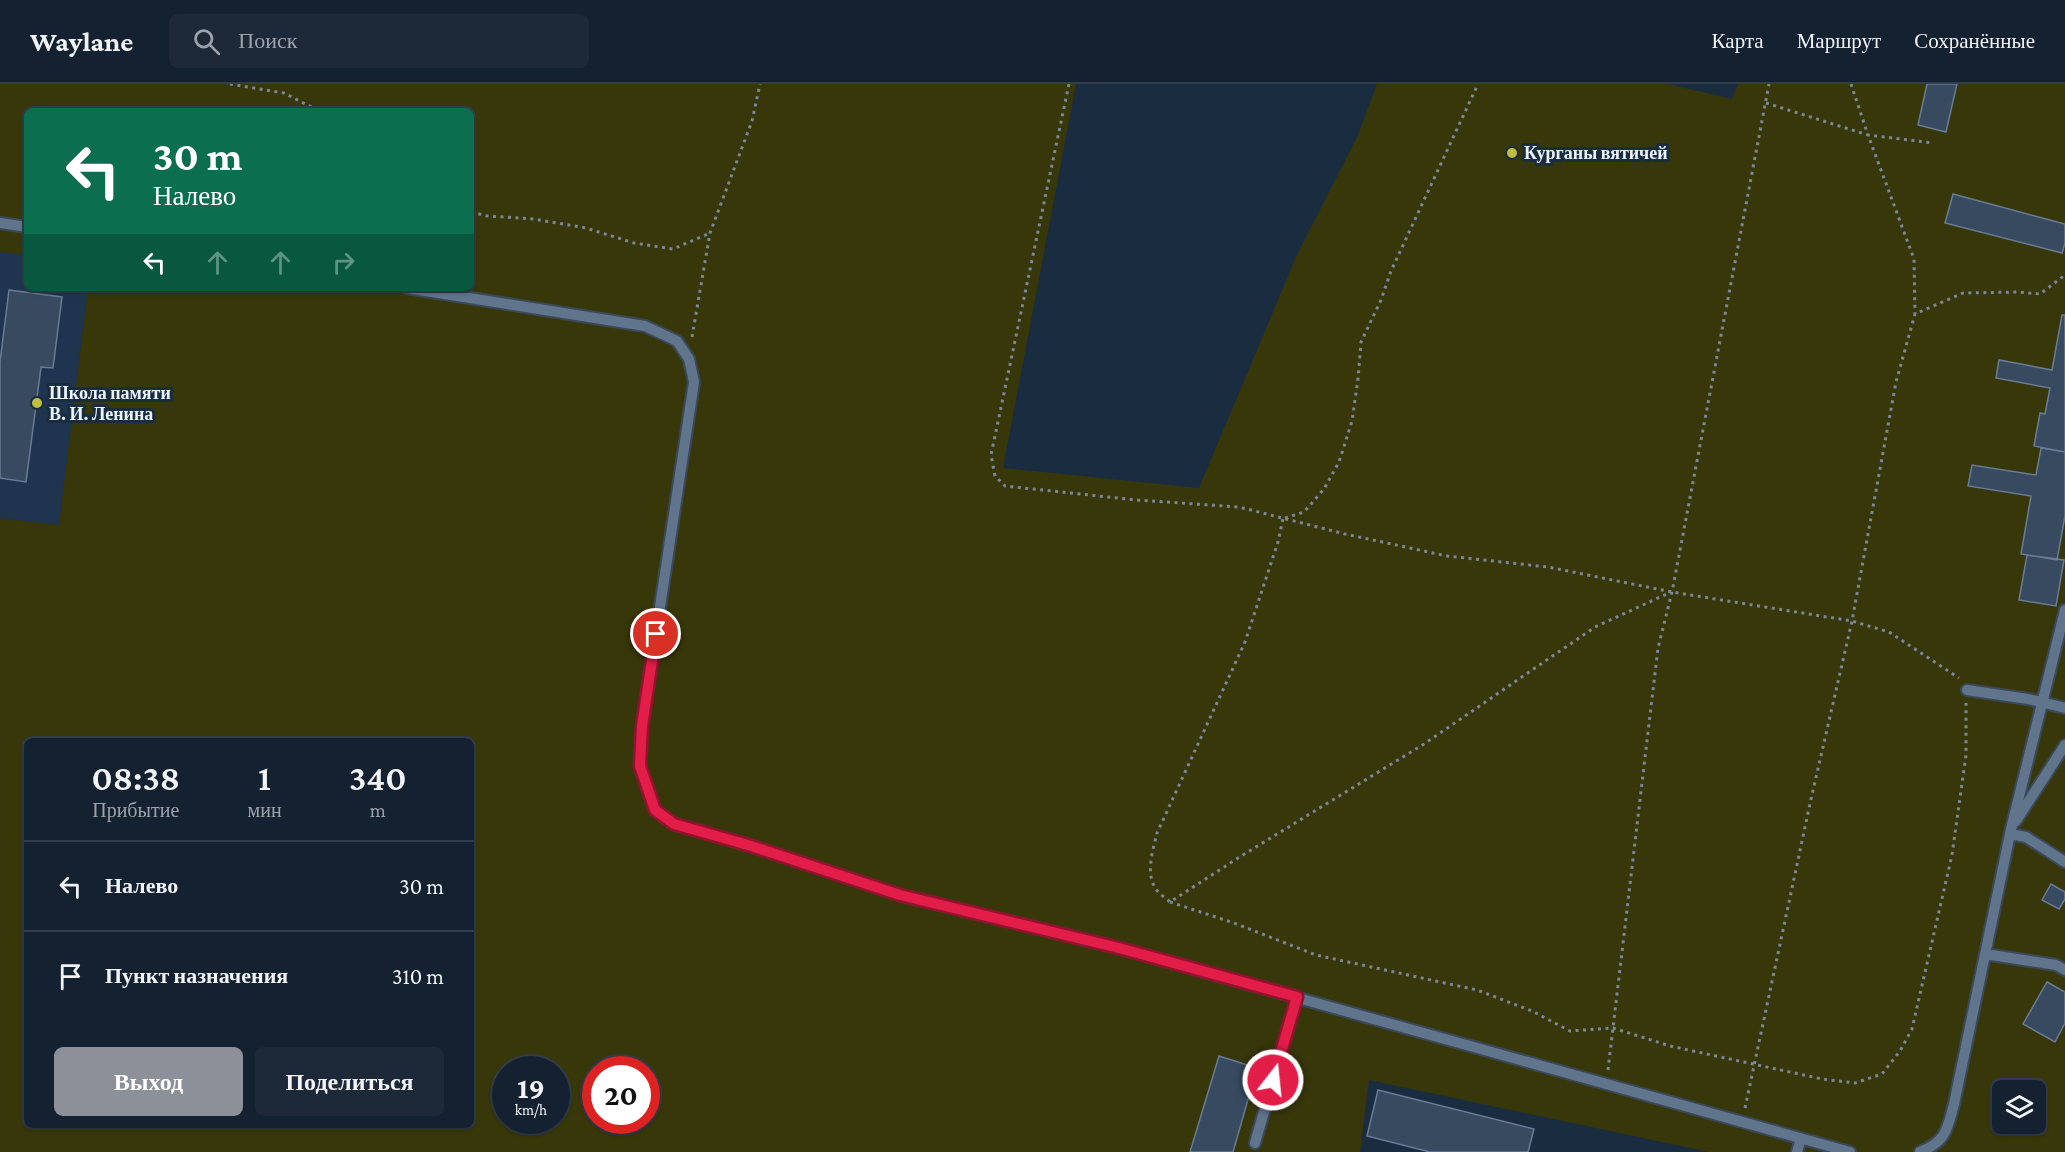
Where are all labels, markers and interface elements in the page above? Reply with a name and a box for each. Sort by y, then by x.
search box [169,14,589,68]
icon: search [190,25,223,58]
text: Waylane [30,26,133,57]
text: Поиск [238,28,297,53]
text: Карта [1712,29,1764,53]
text: Маршрут [1797,29,1881,53]
text: Сохранённые [1914,29,2035,53]
icon: left [54,132,132,210]
text: 30 m [153,132,243,179]
place label: Курганы вятичей [1524,143,1668,163]
marker: Курганы вятичей [1505,146,1519,160]
text: Налево [153,181,236,211]
icon: left [138,246,171,279]
icon: ahead [201,246,234,279]
icon: ahead [264,246,297,279]
icon: right [327,246,360,279]
place label: Школа памяти В. И. Ленина [49,383,171,424]
marker: Школа памяти В. И. Ленина [30,396,44,410]
pin [630,608,681,659]
icon: arrive [639,617,672,650]
text: 08:38 [91,758,180,798]
text: 1 [258,758,271,798]
text: 340 [349,758,407,798]
text: Прибытие [92,799,179,821]
text: мин [248,799,282,821]
text: m [370,799,386,821]
icon: left [54,870,87,903]
text: Налево [105,873,178,898]
text: 30 m [399,874,444,899]
icon: arrive [54,960,87,993]
text: Пункт назначения [105,963,288,988]
text: 310 m [392,964,444,989]
button: Выход [54,1047,243,1116]
button: Поделиться [255,1047,444,1116]
position arrow [1241,1048,1305,1112]
speed limit sign: 20 [582,1056,660,1134]
text: 19 [517,1071,545,1104]
map controls [1992,1080,2046,1134]
button: layers [1992,1080,2046,1134]
text: km/h [515,1102,547,1118]

